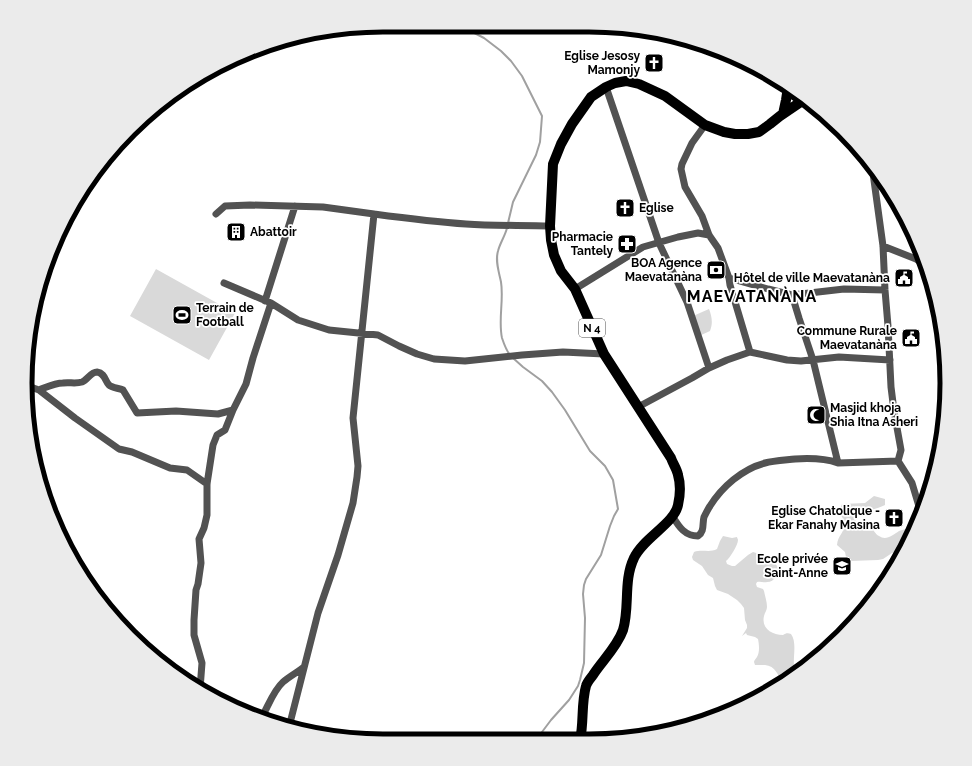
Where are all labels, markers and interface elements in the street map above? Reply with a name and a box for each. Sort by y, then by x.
place label: Eglise Jesosy Mamonjy [564,49,640,77]
church icon: Eglise Jesosy Mamonjy [643,52,665,74]
church icon: Eglise [614,197,636,219]
place label: Eglise [639,201,674,215]
building icon: Abattoir [225,221,247,243]
place label: Abattoir [250,225,297,239]
place label: Pharmacie Tantely [552,230,613,258]
pharmacy icon: Pharmacie Tantely [616,233,638,255]
place label: BOA Agence Maevatanàna [625,256,702,284]
bank icon: BOA Agence Maevatanàna [705,259,727,281]
public building icon: Hôtel de ville Maevatanàna [893,267,915,289]
place label: Hôtel de ville Maevatanàna [734,271,890,285]
district label: MAEVATANÀNA [687,286,817,306]
place label: Terrain de Football [196,301,254,329]
sports icon: Terrain de Football [171,304,193,326]
road number: N 4 [579,319,605,337]
place label: Commune Rurale Maevatanàna [797,324,897,352]
public building icon: Commune Rurale Maevatanàna [900,327,922,349]
place label: Masjid khoja Shia Itna Asheri [830,401,918,429]
mosque icon: Masjid khoja Shia Itna Asheri [805,404,827,426]
place label: Eglise Chatolique - Ekar Fanahy Masina [768,504,880,532]
church icon: Eglise Chatolique - Ekar Fanahy Masina [883,507,905,529]
place label: Ecole privée Saint-Anne [757,552,828,580]
school or university icon: Ecole privée Saint-Anne [831,555,853,577]

